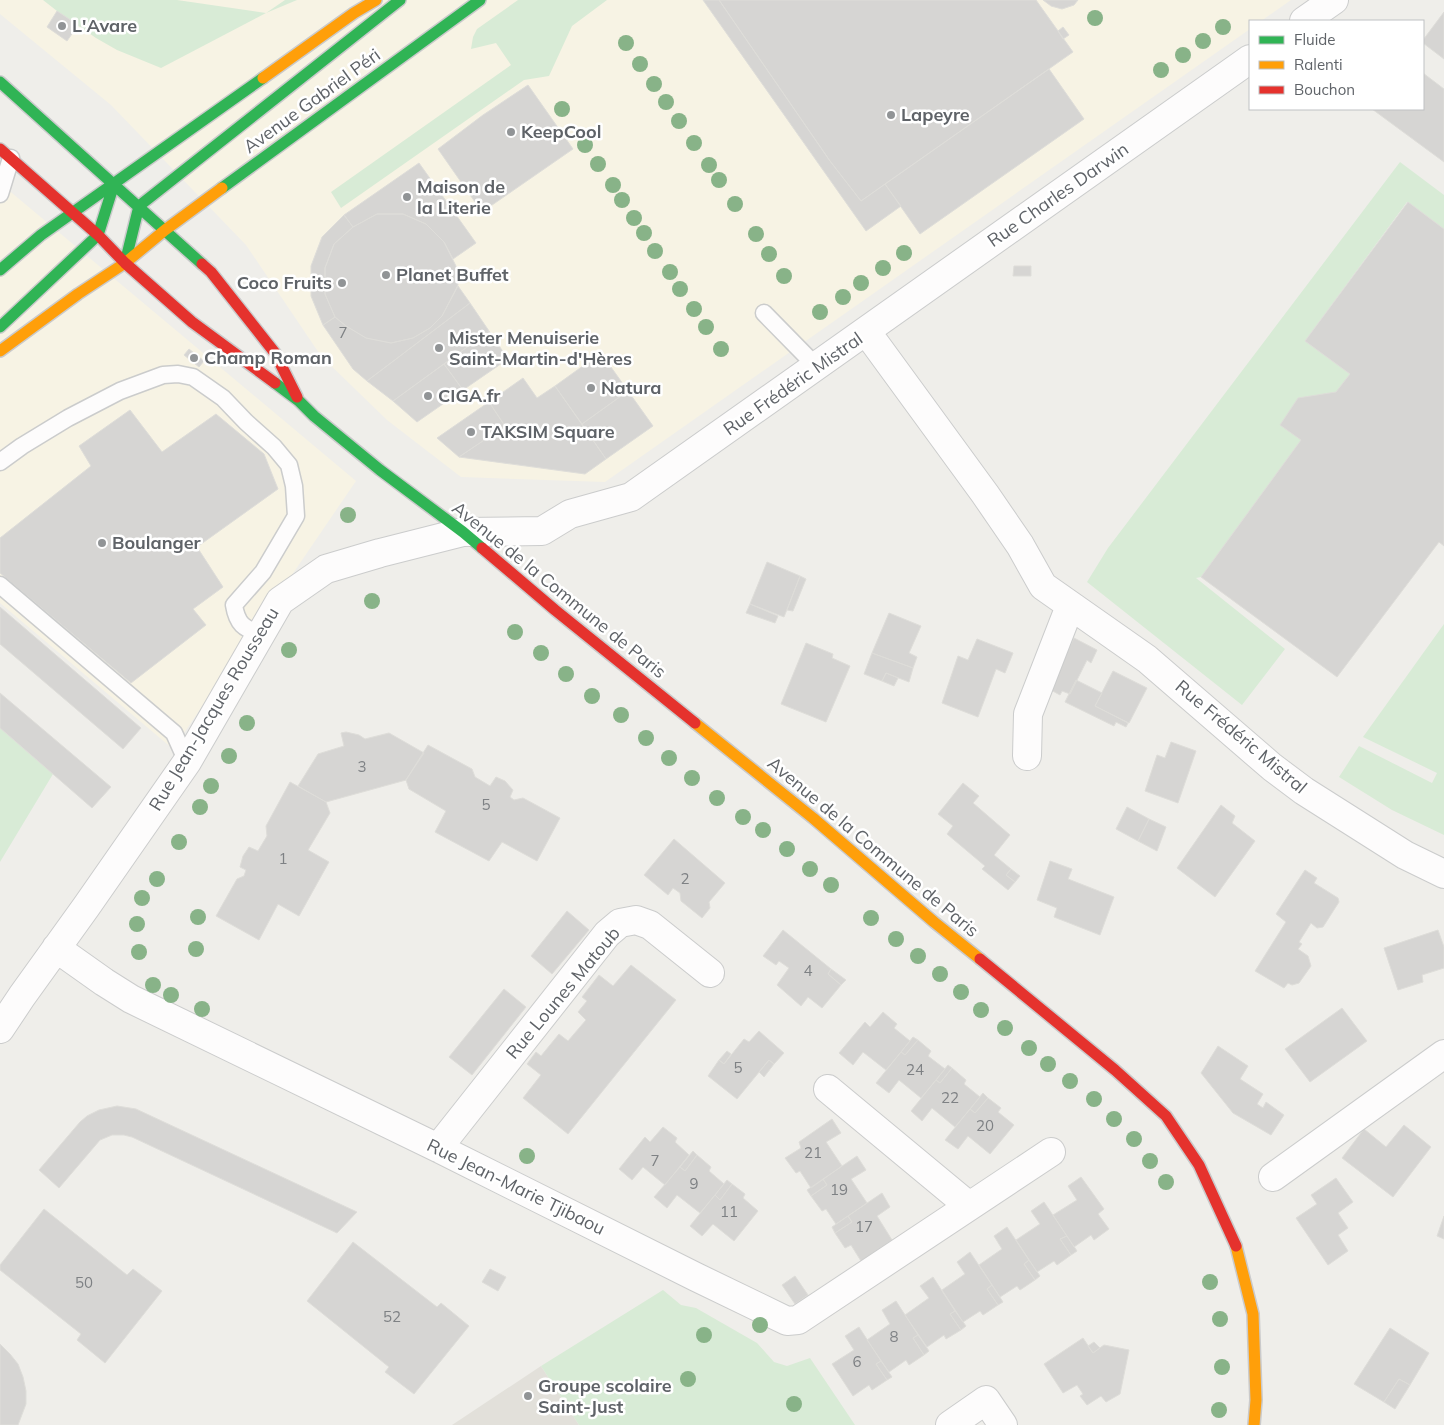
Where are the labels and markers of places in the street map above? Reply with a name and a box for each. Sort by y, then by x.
place label: L'Avare [72,14,137,37]
marker: L'Avare [56,20,68,32]
place label: Lapeyre [901,103,970,126]
marker: Lapeyre [885,109,897,121]
place label: KeepCool [521,120,601,143]
marker: KeepCool [505,126,517,138]
place label: Maison de la Literie [417,175,505,219]
marker: Maison de la Literie [401,191,413,203]
place label: Planet Buffet [396,263,509,286]
marker: Planet Buffet [380,269,392,281]
place label: Coco Fruits [237,271,332,294]
marker: Coco Fruits [336,277,348,289]
place label: Mister Menuiserie Saint-Martin-d'Hères [449,326,632,370]
marker: Mister Menuiserie Saint-Martin-d'Hères [433,342,445,354]
place label: Champ Roman [204,346,332,369]
marker: Champ Roman [188,352,200,364]
place label: Natura [601,376,661,399]
marker: Natura [585,382,597,394]
place label: CIGA.fr [438,384,501,407]
marker: CIGA.fr [422,390,434,402]
place label: TAKSIM Square [481,420,615,443]
marker: TAKSIM Square [465,426,477,438]
place label: Boulanger [112,531,202,554]
marker: Boulanger [96,537,108,549]
place label: Groupe scolaire Saint-Just [538,1374,672,1418]
marker: Groupe scolaire Saint-Just [522,1390,534,1402]

